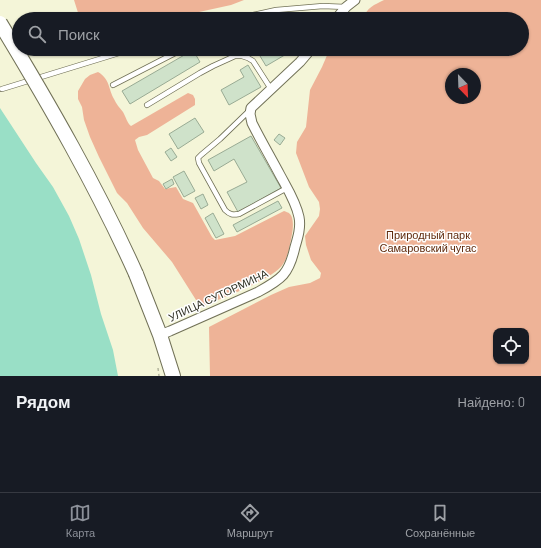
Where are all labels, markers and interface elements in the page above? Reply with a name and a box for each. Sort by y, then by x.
search box [12,12,529,56]
icon: search [26,23,48,45]
text: Поиск [58,25,100,43]
north arrow [445,68,481,104]
park label: Природный парк Самаровский чугас [379,228,477,254]
street label: УЛИЦА СУТОРМИНА [166,266,270,324]
map controls [493,328,529,364]
button: locate [493,328,529,364]
text: Рядом [16,391,71,411]
text: Найдено: 0 [458,394,525,410]
tab: Карта [66,502,95,539]
tab: Маршрут [227,502,274,539]
tab: Сохранённые [405,502,475,539]

